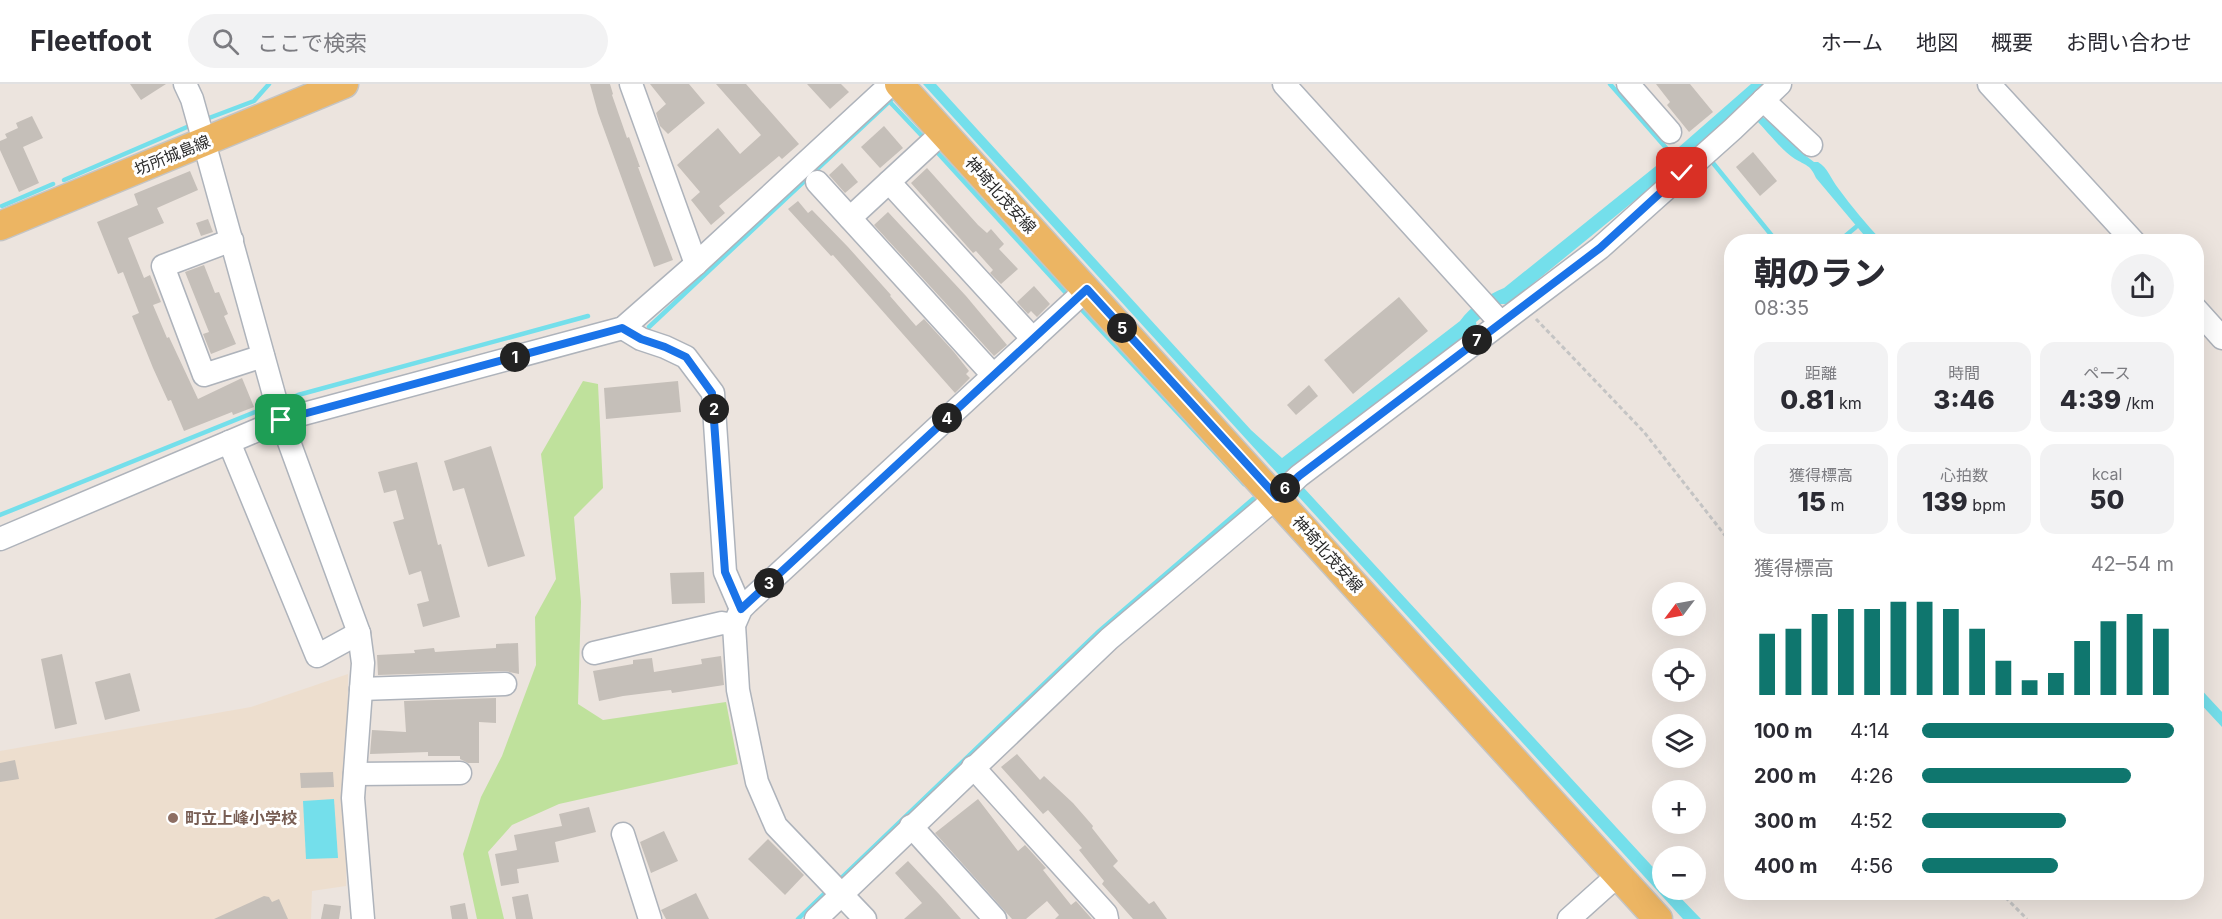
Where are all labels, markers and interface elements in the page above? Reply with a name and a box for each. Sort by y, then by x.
search box [188,14,608,68]
text: Fleetfoot [30,24,152,58]
icon: search [209,25,242,58]
text: ここで検索 [257,30,367,56]
text: ホーム [1821,30,1883,55]
text: 地図 [1916,30,1958,55]
text: 概要 [1991,30,2033,55]
text: お問い合わせ [2066,30,2192,55]
street label: 坊所城島線 [131,131,213,179]
pin [1656,147,1707,198]
street label: 神埼北茂安線 [961,153,1041,237]
icon: check [1665,156,1698,189]
text: 朝のラン [1754,253,1886,293]
button: share [2111,254,2174,317]
text: 08:35 [1754,296,1809,320]
pin: 5 [1107,313,1137,343]
text: 5 [1117,318,1127,338]
pin: 7 [1462,325,1492,355]
text: 7 [1472,330,1482,350]
pin: 1 [500,342,530,372]
text: 1 [512,347,518,367]
text: 距離 [1805,363,1837,383]
text: 時間 [1948,363,1980,383]
text: ペース [2083,363,2131,383]
text: 0.81 [1780,384,1835,415]
text: 3:46 [1933,384,1995,415]
text: 4:39 [2060,384,2121,415]
text: km [1835,393,1862,413]
text: /km [2121,393,2154,413]
pin [255,394,306,445]
pin: 2 [699,394,729,424]
text: 2 [709,399,719,419]
icon: arrive [264,403,297,436]
pin: 4 [932,403,962,433]
text: 4 [942,408,952,428]
text: kcal [2092,464,2122,484]
text: 獲得標高 [1789,465,1853,485]
text: 心拍数 [1940,465,1988,485]
pin: 6 [1270,473,1300,503]
text: 6 [1280,478,1290,498]
text: 50 [2090,484,2124,515]
text: 15 [1798,486,1826,517]
text: 139 [1922,486,1968,517]
text: m [1826,495,1844,515]
text: bpm [1968,495,2006,515]
street label: 神埼北茂安線 [1288,512,1368,596]
text: 42–54 m [2091,552,2174,576]
text: 獲得標高 [1754,556,1834,580]
pin: 3 [754,568,784,598]
text: 3 [764,573,774,593]
north arrow [1652,582,1706,636]
map controls [1652,582,1706,900]
button: locate [1652,648,1706,702]
button: layers [1652,714,1706,768]
text: 100 m [1754,719,1813,743]
text: 4:14 [1850,719,1890,743]
text: 200 m [1754,764,1817,788]
text: 4:26 [1850,764,1893,788]
button: + [1652,780,1706,834]
place label: 町立上峰小学校 [185,808,297,828]
text: 300 m [1754,809,1817,833]
text: 4:52 [1850,809,1893,833]
marker: 町立上峰小学校 [166,811,180,825]
button: − [1652,846,1706,900]
text: 400 m [1754,854,1818,878]
text: 4:56 [1850,854,1893,878]

